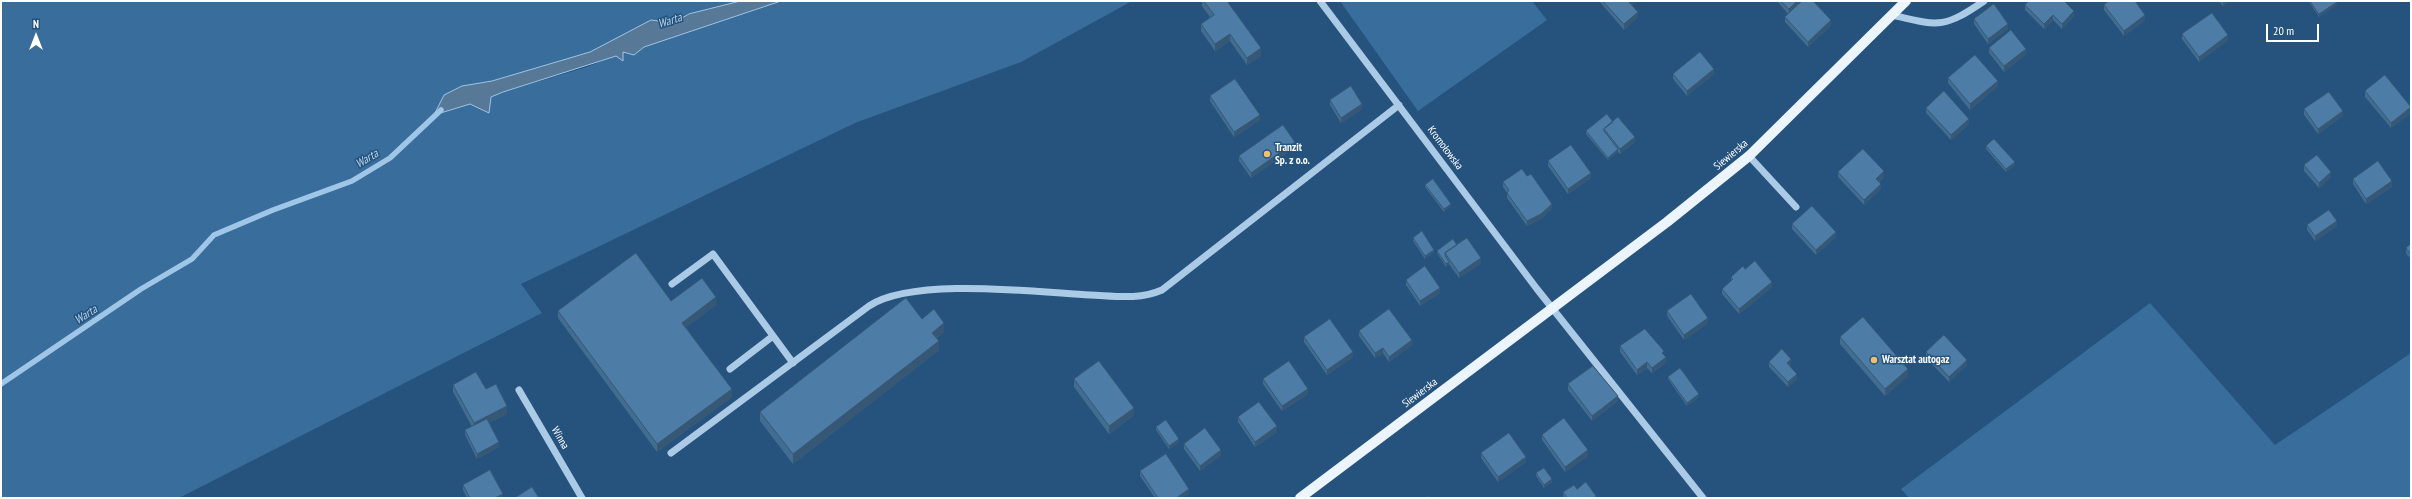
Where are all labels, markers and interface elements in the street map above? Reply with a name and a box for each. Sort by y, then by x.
water label: Warta [656,10,684,32]
north arrow [16,16,56,56]
scale bar [2268,16,2321,42]
text: N [33,17,39,31]
text: 20 m [2273,23,2294,38]
street label: Kromołowska [1424,124,1466,172]
street label: Siewierska [1711,137,1751,173]
place label: Tranzit Sp. z o.o. [1275,141,1310,167]
water label: Warta [353,147,381,171]
marker: Tranzit Sp. z o.o. [1262,149,1272,159]
water label: Warta [72,302,100,328]
place label: Warsztat autogaz [1882,353,1949,367]
marker: Warsztat autogaz [1869,355,1879,365]
street label: Siewierska [1400,376,1440,410]
street label: Winna [548,424,572,452]

